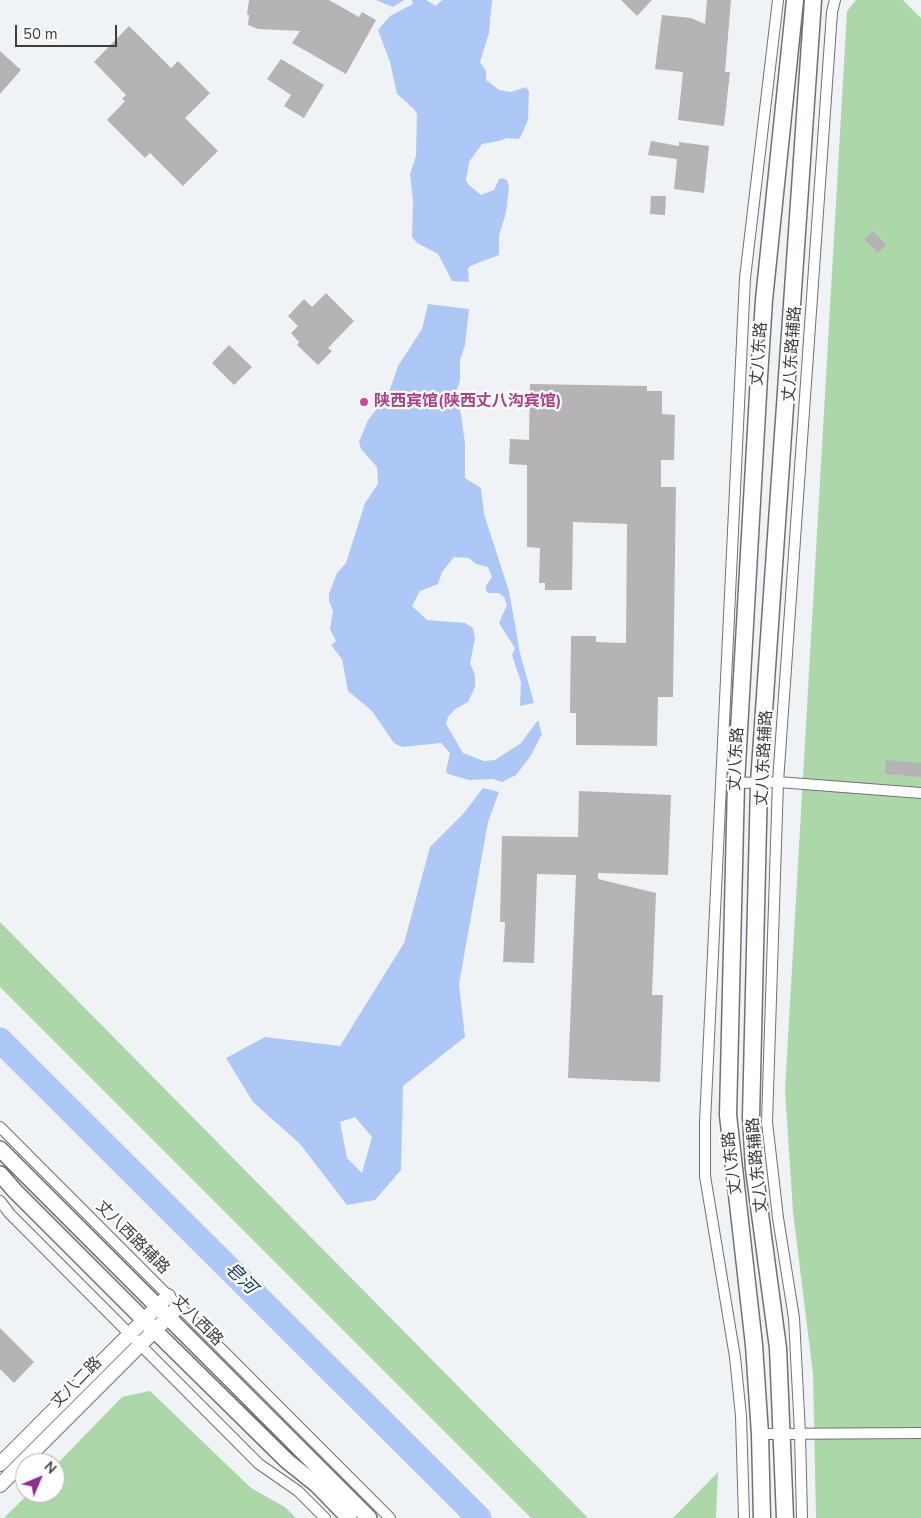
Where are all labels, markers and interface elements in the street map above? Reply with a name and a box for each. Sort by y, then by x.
scale bar [18,15,120,47]
text: 50 m [23,24,58,44]
street label: 丈八东路辅路 [780,305,806,403]
street label: 丈八东路 [748,321,772,387]
place label: 陕西宾馆(陕西丈八沟宾馆) [374,392,561,412]
marker: 陕西宾馆(陕西丈八沟宾馆) [358,396,370,408]
street label: 丈八东路辅路 [753,710,777,806]
street label: 丈八东路 [726,727,748,791]
street label: 丈八东路辅路 [744,1116,772,1214]
street label: 丈八东路 [720,1130,746,1196]
street label: 丈八西路辅路 [91,1197,173,1279]
water label: 皂河 [220,1259,260,1299]
street label: 丈八西路 [168,1292,226,1350]
street label: 丈八二路 [48,1354,106,1412]
north arrow [15,1453,65,1503]
text: N [40,1457,61,1478]

